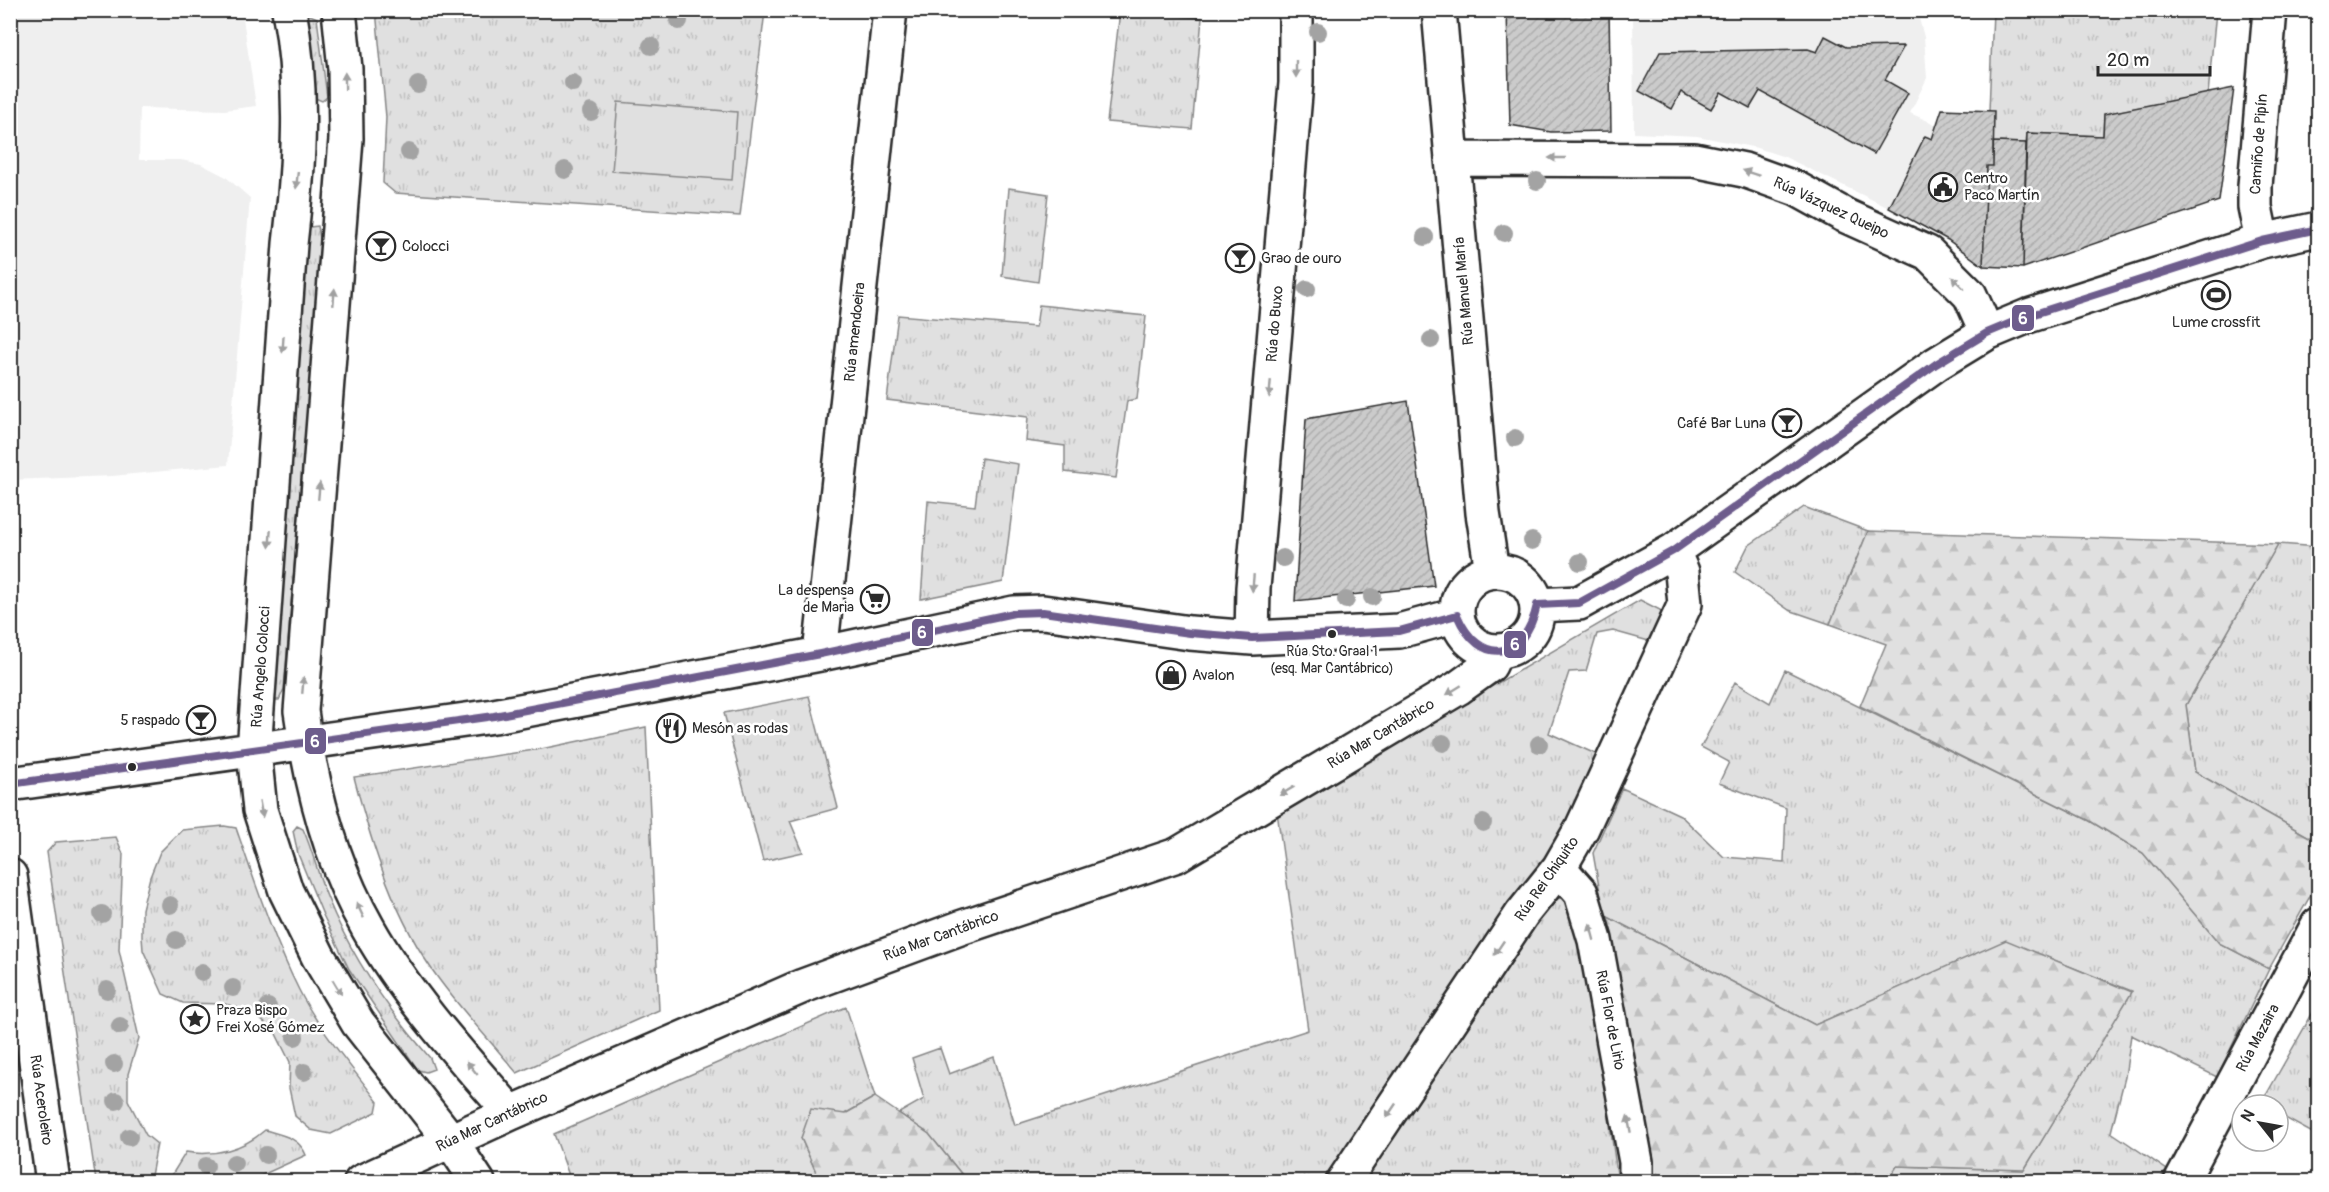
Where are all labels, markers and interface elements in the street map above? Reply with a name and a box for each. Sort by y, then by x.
scale bar [2098,39,2210,77]
text: 20 m [2107,49,2149,72]
one-way arrow [1291,59,1301,78]
one-way arrow [340,71,350,90]
street label: Camiño de Pipín [2246,93,2272,195]
one-way arrow [1548,153,1567,163]
one-way arrow [1742,167,1760,177]
place label: Centro Paco Martín [1964,169,2039,205]
one-way arrow [292,171,302,190]
public building icon: Centro Paco Martín [1927,171,1959,203]
street label: Rúa Vázquez Queipo [1770,173,1892,243]
bar icon: Colocci [365,230,397,262]
street label: Rúa Manuel María [1450,236,1478,346]
place label: Colocci [402,237,449,256]
bar icon: Grao de ouro [1224,242,1256,274]
place label: Grao de ouro [1261,249,1341,268]
one-way arrow [1951,276,1965,290]
sports icon: Lume crossfit [2200,279,2232,311]
street label: Rúa amendoeira [840,281,870,383]
street label: Rúa do Buxo [1262,285,1288,363]
one-way arrow [330,287,339,306]
line badge: 6 [2011,304,2035,332]
text: 6 [2018,309,2028,329]
place label: Lume crossfit [2172,313,2261,332]
one-way arrow [278,335,288,354]
one-way arrow [1265,379,1275,398]
bar icon: Café Bar Luna [1771,407,1803,439]
place label: Café Bar Luna [1677,414,1766,433]
one-way arrow [314,481,324,500]
one-way arrow [265,529,274,548]
one-way arrow [1248,574,1258,593]
place label: La despensa de Maria [778,581,854,617]
supermarket icon: La despensa de Maria [859,583,891,615]
street label: Rúa Angelo Colocci [247,605,275,728]
line badge: 6 [911,618,934,647]
text: 6 [917,623,927,643]
marker: Rúa Sto. Graal 1 (esq. Mar Cantábrico) [1326,628,1338,640]
line badge: 6 [1503,630,1527,659]
text: 6 [1510,635,1520,655]
place label: Rúa Sto. Graal 1 (esq. Mar Cantábrico) [1270,643,1394,677]
shop icon: Avalon [1155,659,1187,691]
place label: Avalon [1192,666,1235,685]
one-way arrow [298,676,308,695]
one-way arrow [1446,685,1462,696]
street label: Rúa Mar Cantábrico [1324,695,1438,773]
bar icon: 5 raspado [185,704,217,736]
place label: 5 raspado [120,711,180,730]
restaurant icon: Mesón as rodas [655,712,687,744]
place label: Mesón as rodas [692,719,788,738]
line badge: 6 [304,727,327,755]
text: 6 [310,732,320,752]
unlabelled marker [126,761,138,773]
one-way arrow [1279,785,1295,796]
one-way arrow [257,799,266,818]
street label: Rúa Rei Chiquito [1511,833,1583,925]
one-way arrow [355,902,364,919]
street label: Rúa Mar Cantábrico [881,906,1001,966]
one-way arrow [1587,923,1597,941]
one-way arrow [1493,940,1505,956]
street label: Rúa Flor de Lirio [1591,968,1629,1072]
one-way arrow [331,979,342,995]
place label: Praza Bispo Frei Xosé Gómez [216,1001,325,1037]
street label: Rúa Mazaira [2232,1001,2284,1075]
place icon: Praza Bispo Frei Xosé Gómez [179,1003,211,1035]
street label: Rúa Aceroleiro [25,1053,57,1147]
one-way arrow [467,1061,479,1076]
street label: Rúa Mar Cantábrico [433,1088,551,1156]
north arrow [2230,1093,2290,1153]
one-way arrow [1385,1102,1397,1118]
text: N [2237,1106,2259,1126]
one-way arrow [1624,1114,1633,1133]

